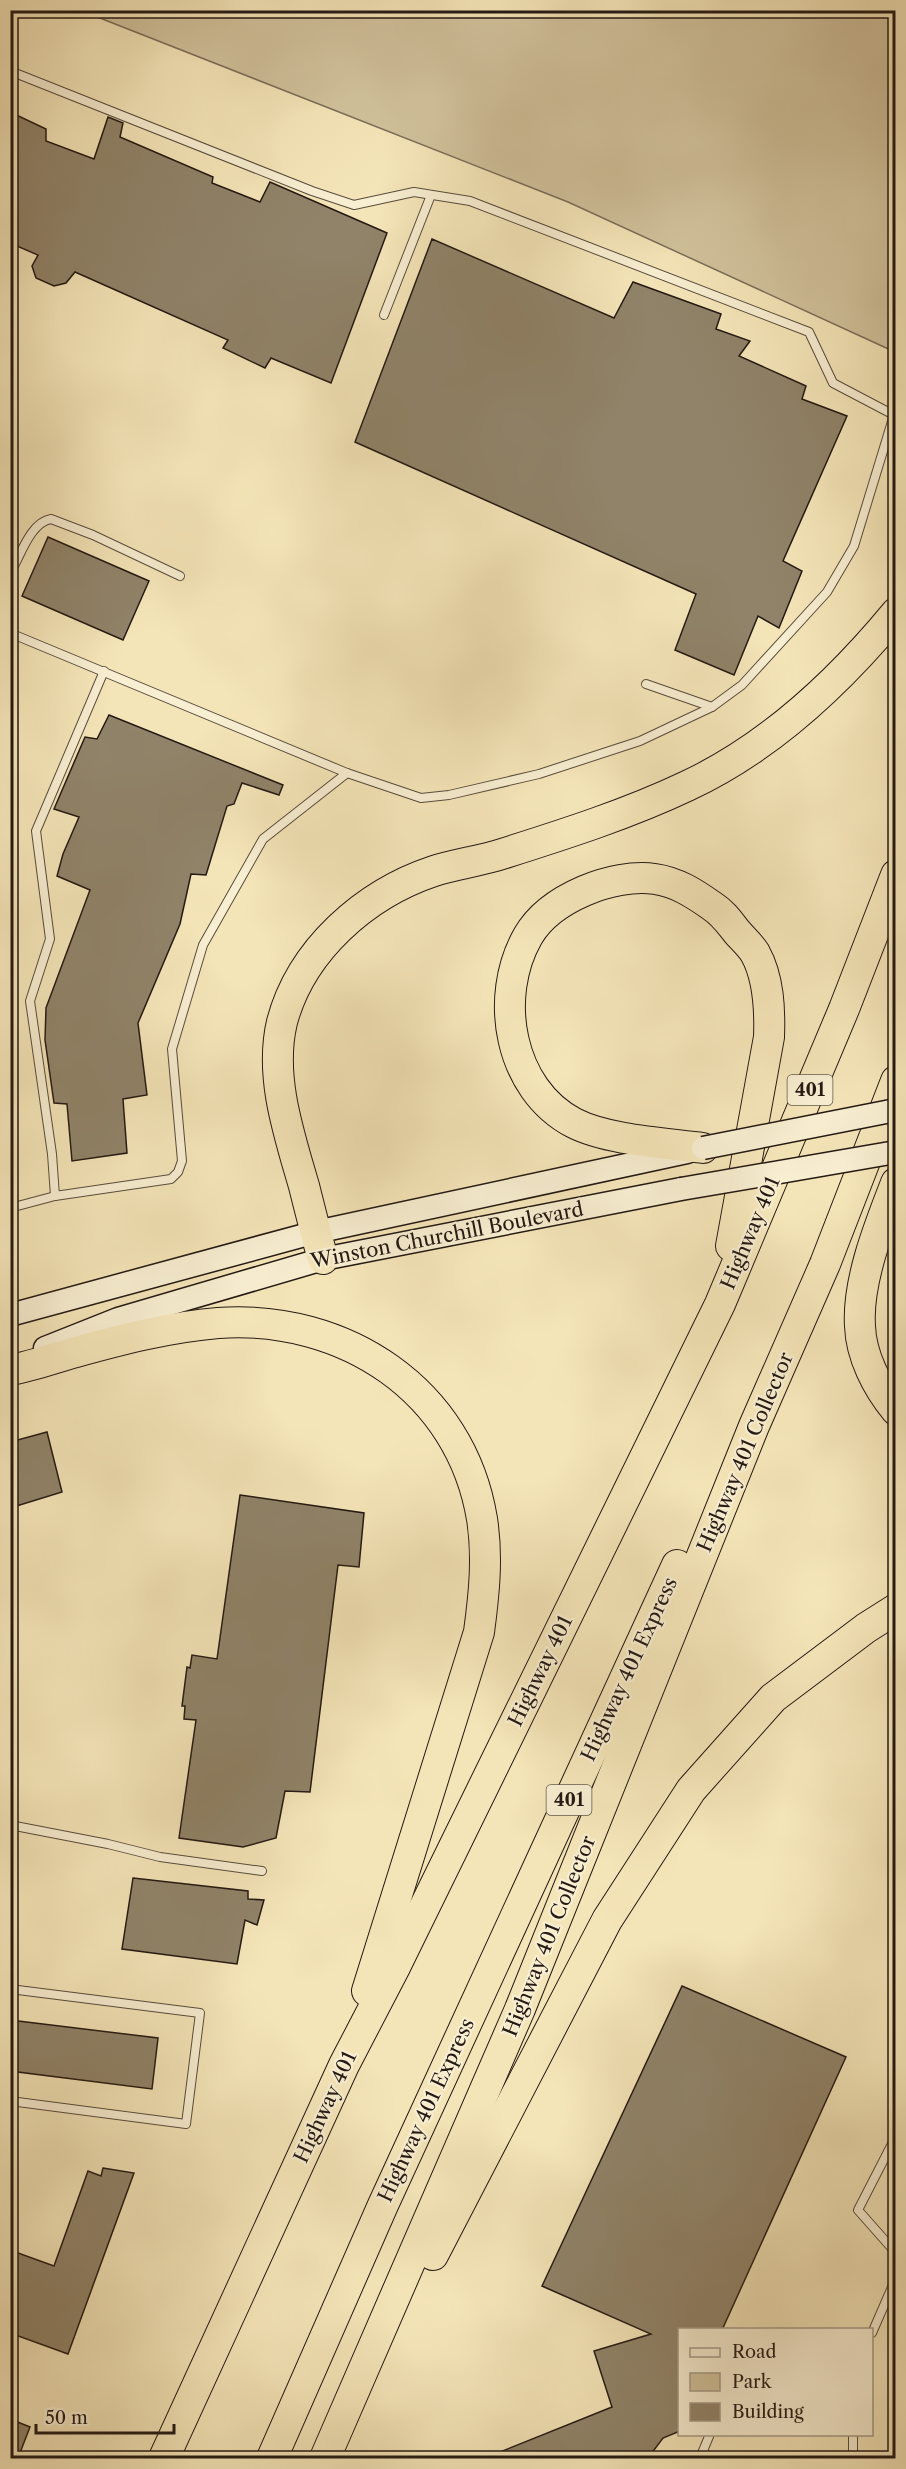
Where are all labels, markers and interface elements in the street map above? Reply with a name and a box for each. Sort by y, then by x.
road number: 401 [788,1075,832,1105]
street label: Highway 401 [715,1172,785,1293]
street label: Winston Churchill Boulevard [308,1197,585,1273]
street label: Highway 401 Collector [692,1348,798,1555]
street label: Highway 401 Express [576,1573,682,1765]
street label: Highway 401 [503,1611,577,1730]
road number: 401 [546,1785,592,1815]
street label: Highway 401 Collector [498,1831,601,2040]
street label: Highway 401 Express [373,2014,479,2206]
street label: Highway 401 [289,2047,362,2167]
legend [678,2328,873,2436]
text: Road [732,2341,777,2363]
text: Park [732,2371,773,2393]
scale bar [36,2397,174,2435]
text: Building [732,2401,804,2423]
text: 50 m [45,2407,88,2429]

